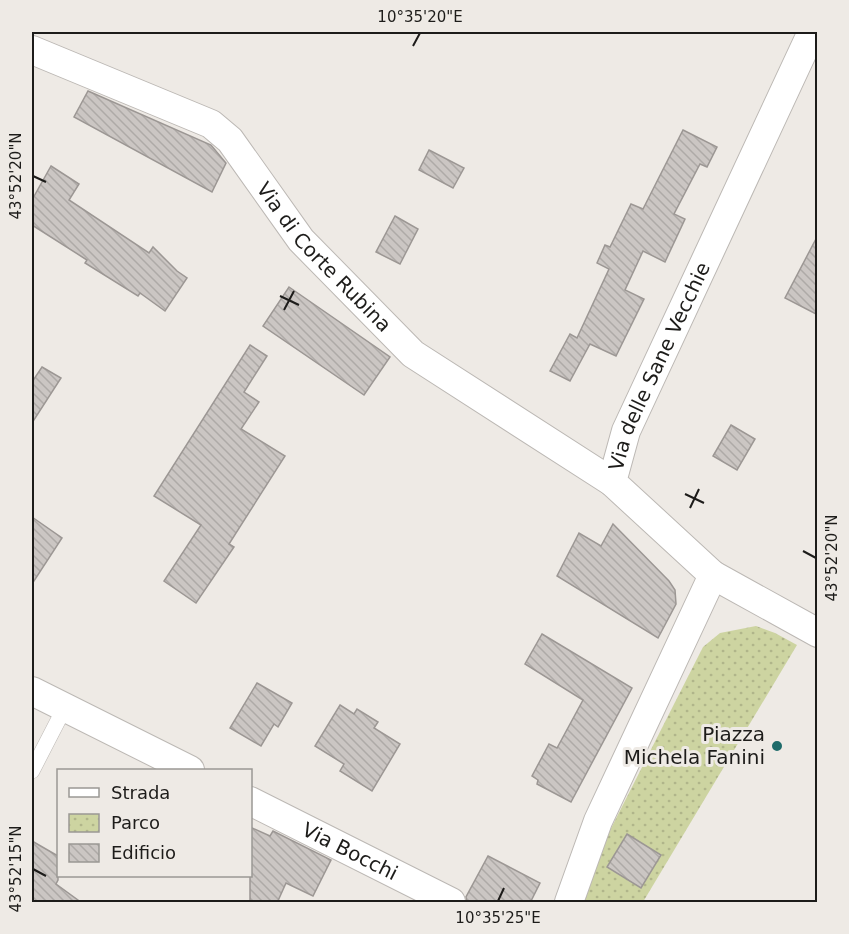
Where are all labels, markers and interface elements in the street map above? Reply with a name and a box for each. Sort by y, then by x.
text: 10°35'20"E [377,8,463,26]
text: 43°52'20"N [7,132,25,220]
street label: Via di Corte Rubina [252,177,396,337]
street label: Via delle Sane Vecchie [604,258,715,473]
text: 43°52'20"N [823,514,841,602]
place label: Piazza Michela Fanini [624,722,765,769]
marker: Piazza Michela Fanini [770,739,784,753]
legend [57,769,252,877]
text: Strada [111,782,170,803]
text: Parco [111,812,160,833]
street label: Via Bocchi [298,817,402,885]
text: 43°52'15"N [7,825,25,913]
text: Edificio [111,842,176,863]
text: 10°35'25"E [455,909,541,927]

